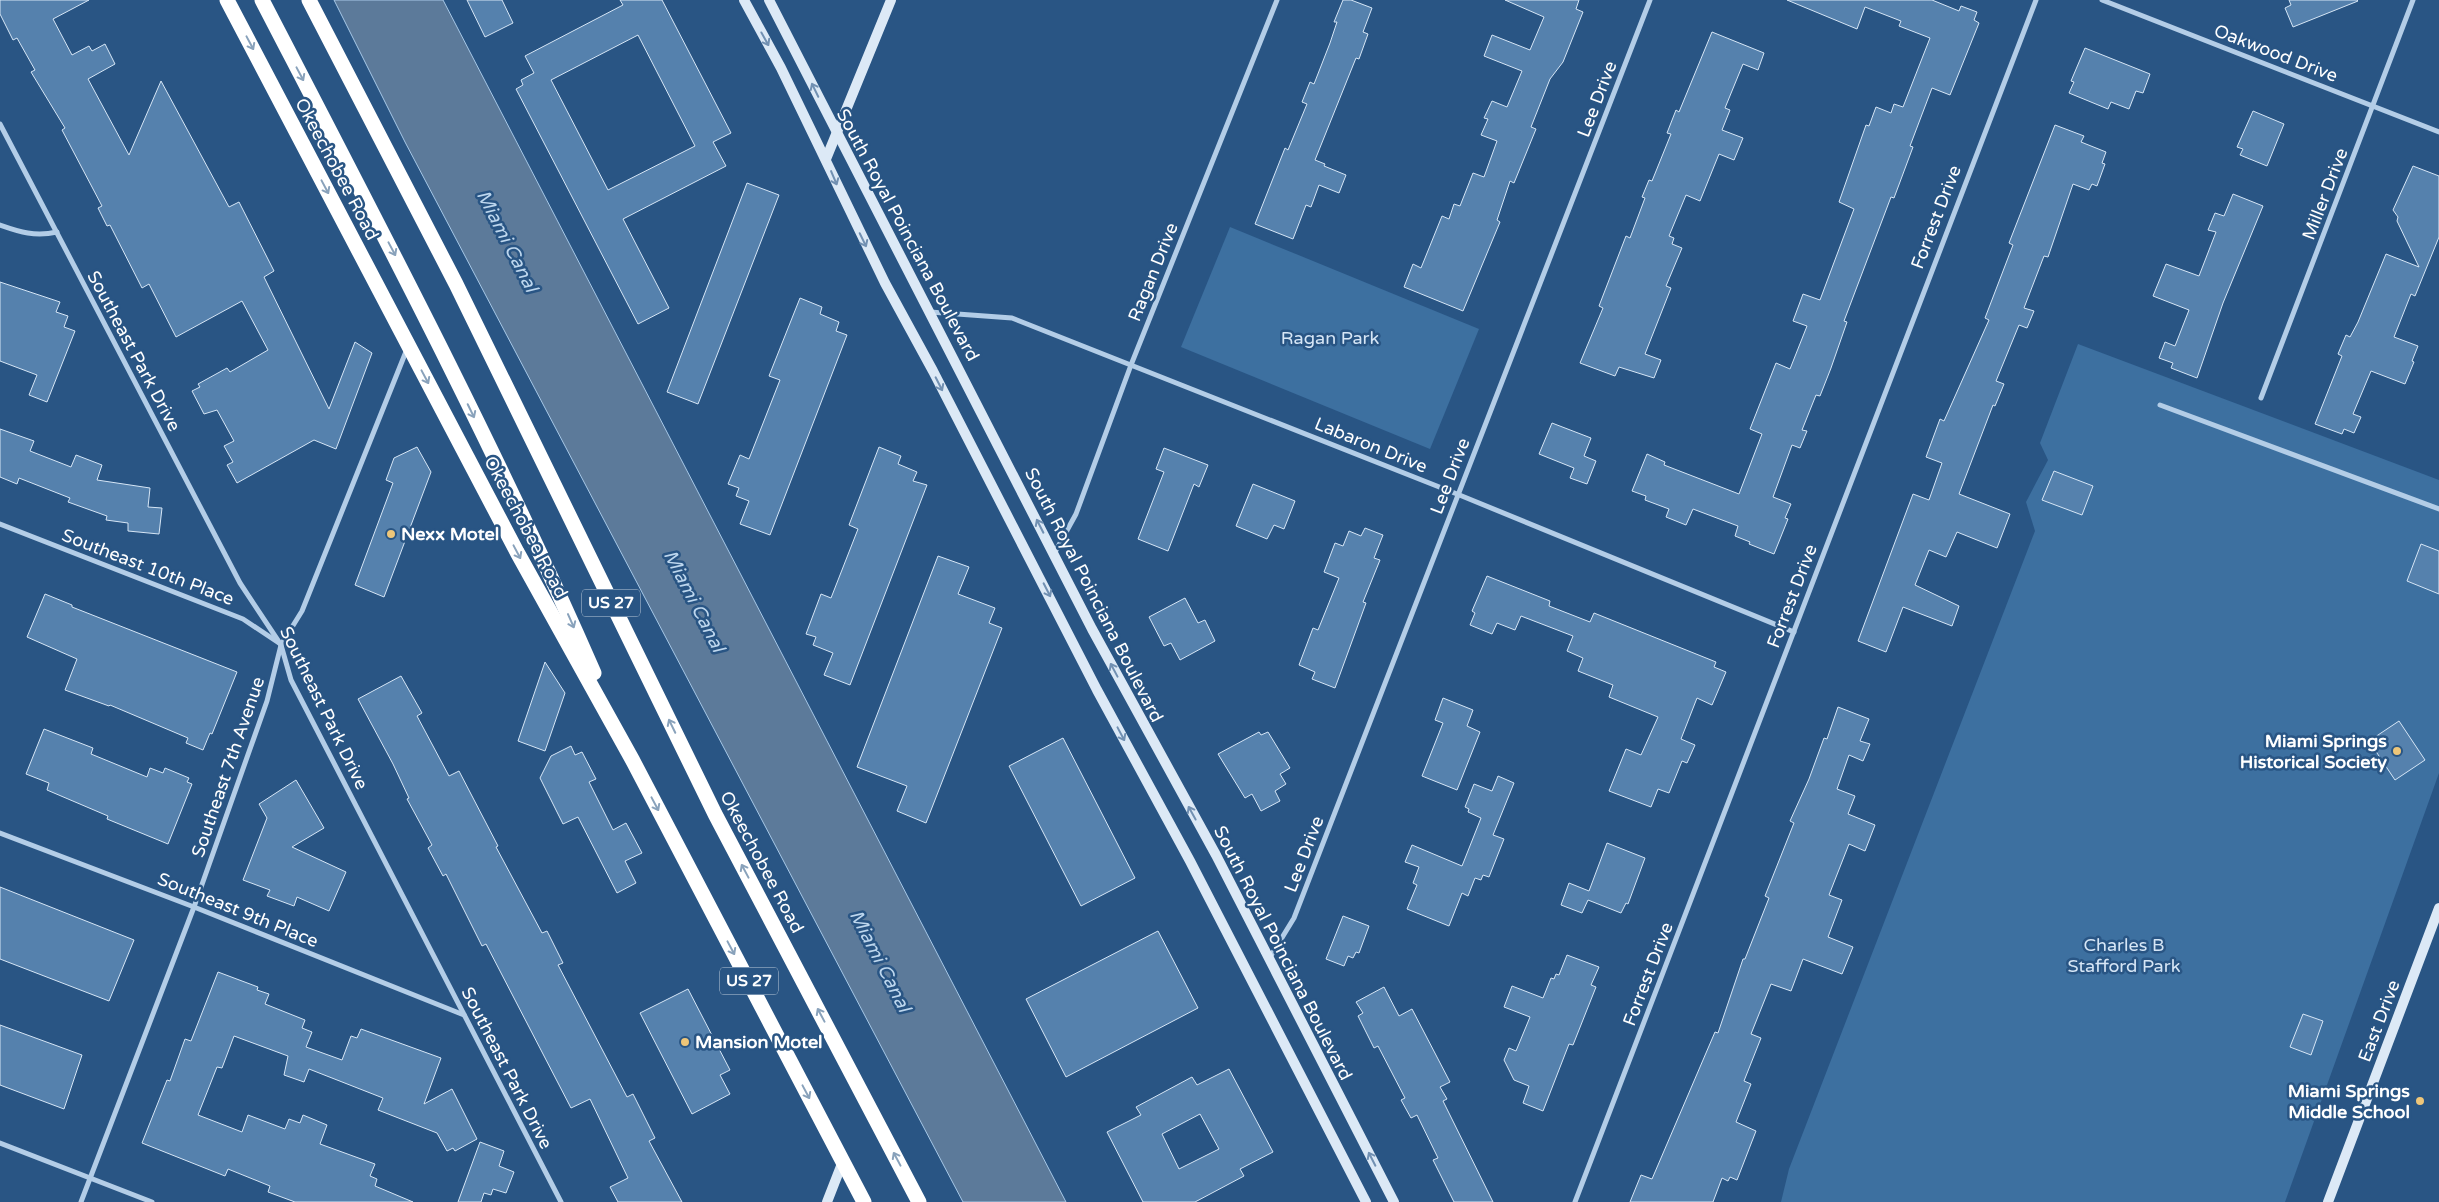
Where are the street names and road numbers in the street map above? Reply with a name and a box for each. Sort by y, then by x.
street label: Oakwood Drive [2211,19,2341,87]
street label: Lee Drive [1572,58,1622,140]
street label: Okeechobee Road [290,94,384,244]
street label: South Royal Poinciana Boulevard [832,105,984,365]
street label: Miller Drive [2297,145,2353,243]
street label: Forrest Drive [1906,162,1966,272]
street label: Ragan Drive [1123,219,1183,325]
street label: Southeast Park Drive [82,267,186,435]
street label: Labaron Drive [1311,412,1431,478]
street label: Lee Drive [1425,435,1475,517]
street label: Okeechobee Road [479,452,573,602]
street label: South Royal Poinciana Boulevard [1020,464,1168,726]
street label: Southeast 10th Place [59,524,237,610]
street label: Forrest Drive [1762,541,1822,651]
road number: US 27 [582,590,640,616]
street label: Southeast Park Drive [275,623,373,793]
street label: Southeast 7th Avenue [187,674,269,860]
street label: Okeechobee Road [715,787,809,937]
street label: Lee Drive [1279,813,1329,895]
street label: South Royal Poinciana Boulevard [1209,822,1357,1084]
street label: Southeast 9th Place [154,868,322,952]
street label: Forrest Drive [1618,919,1678,1029]
road number: US 27 [720,968,778,994]
street label: East Drive [2353,977,2405,1065]
street label: Southeast Park Drive [457,983,557,1153]

